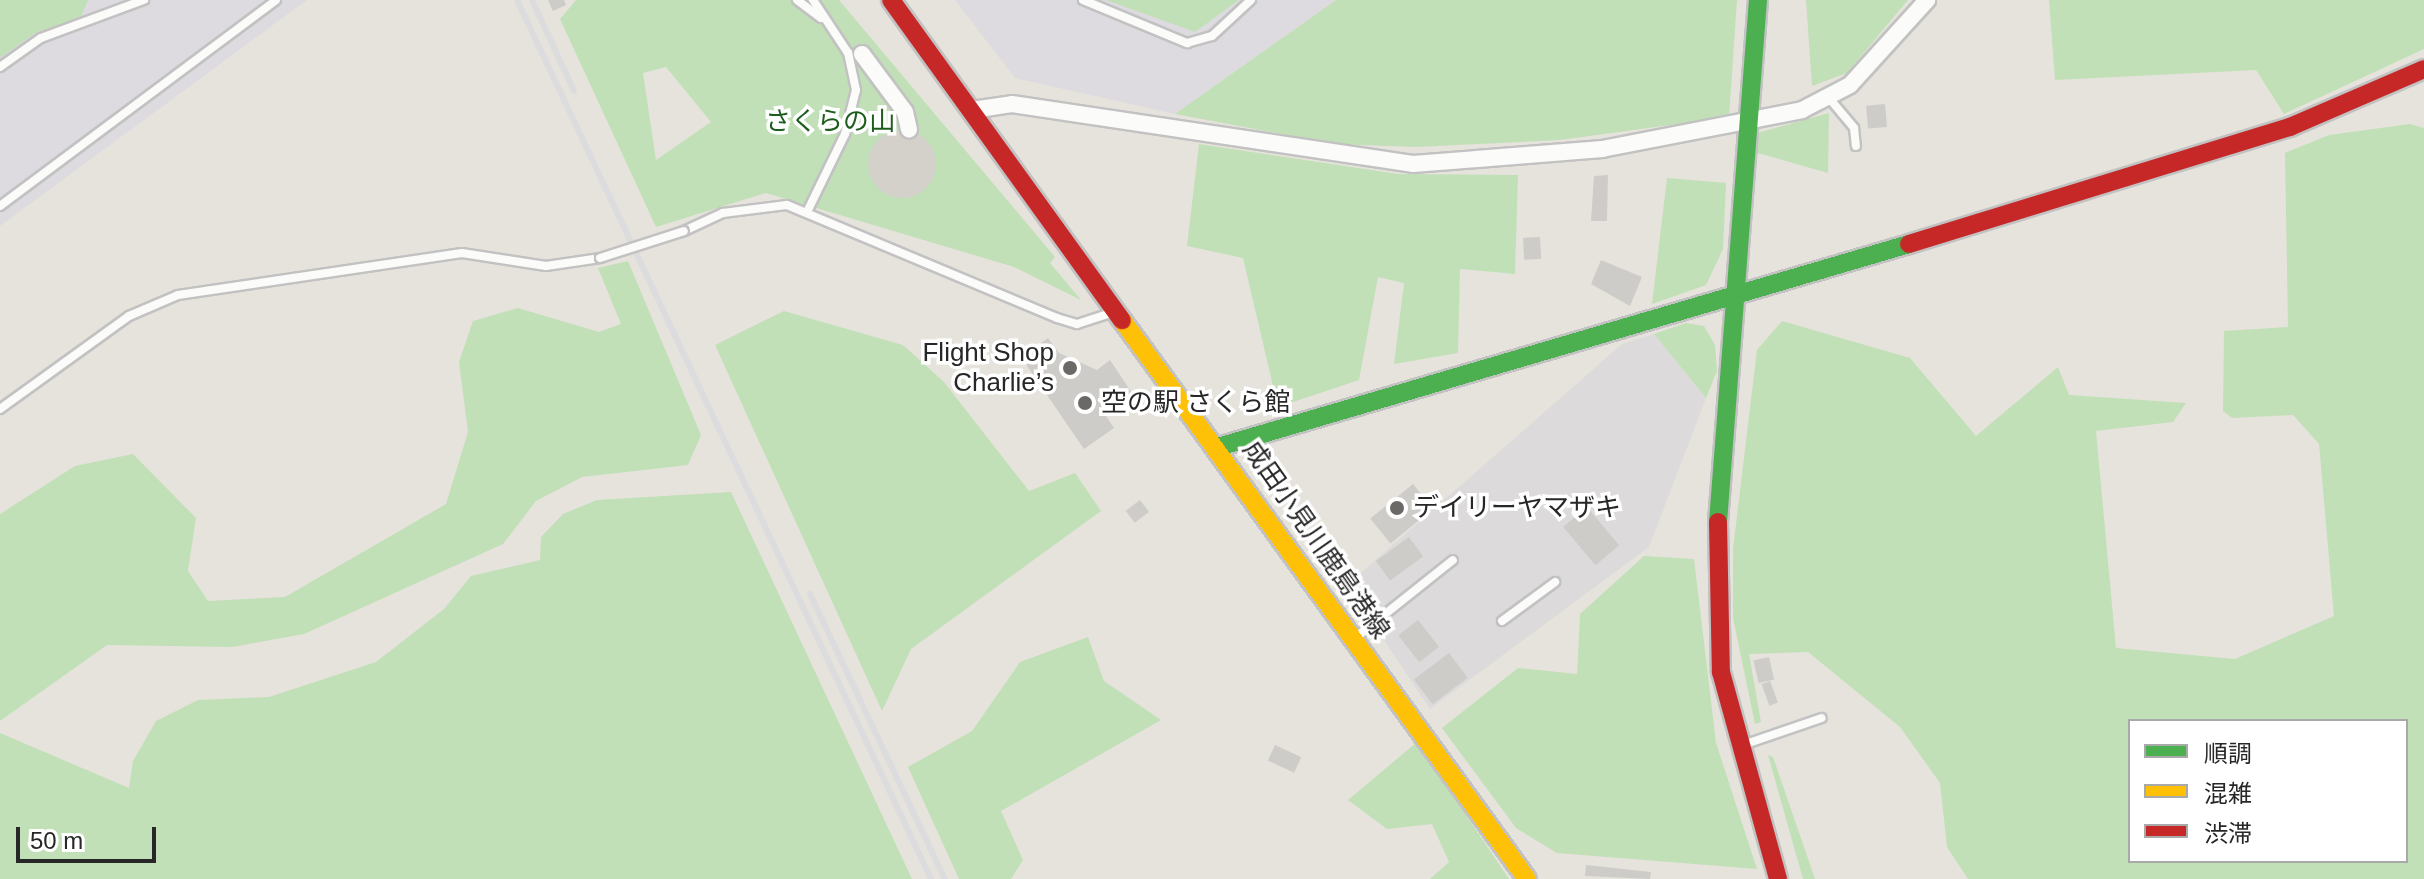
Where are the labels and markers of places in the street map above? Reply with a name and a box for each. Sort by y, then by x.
place label: Flight Shop Charlie’s [922,337,1054,398]
marker: Flight Shop Charlie’s [1061,359,1079,377]
place label: 空の駅 さくら館 [1101,387,1290,419]
marker: 空の駅 さくら館 [1076,394,1094,412]
place label: デイリーヤマザキ [1413,492,1621,524]
marker: デイリーヤマザキ [1388,499,1406,517]

